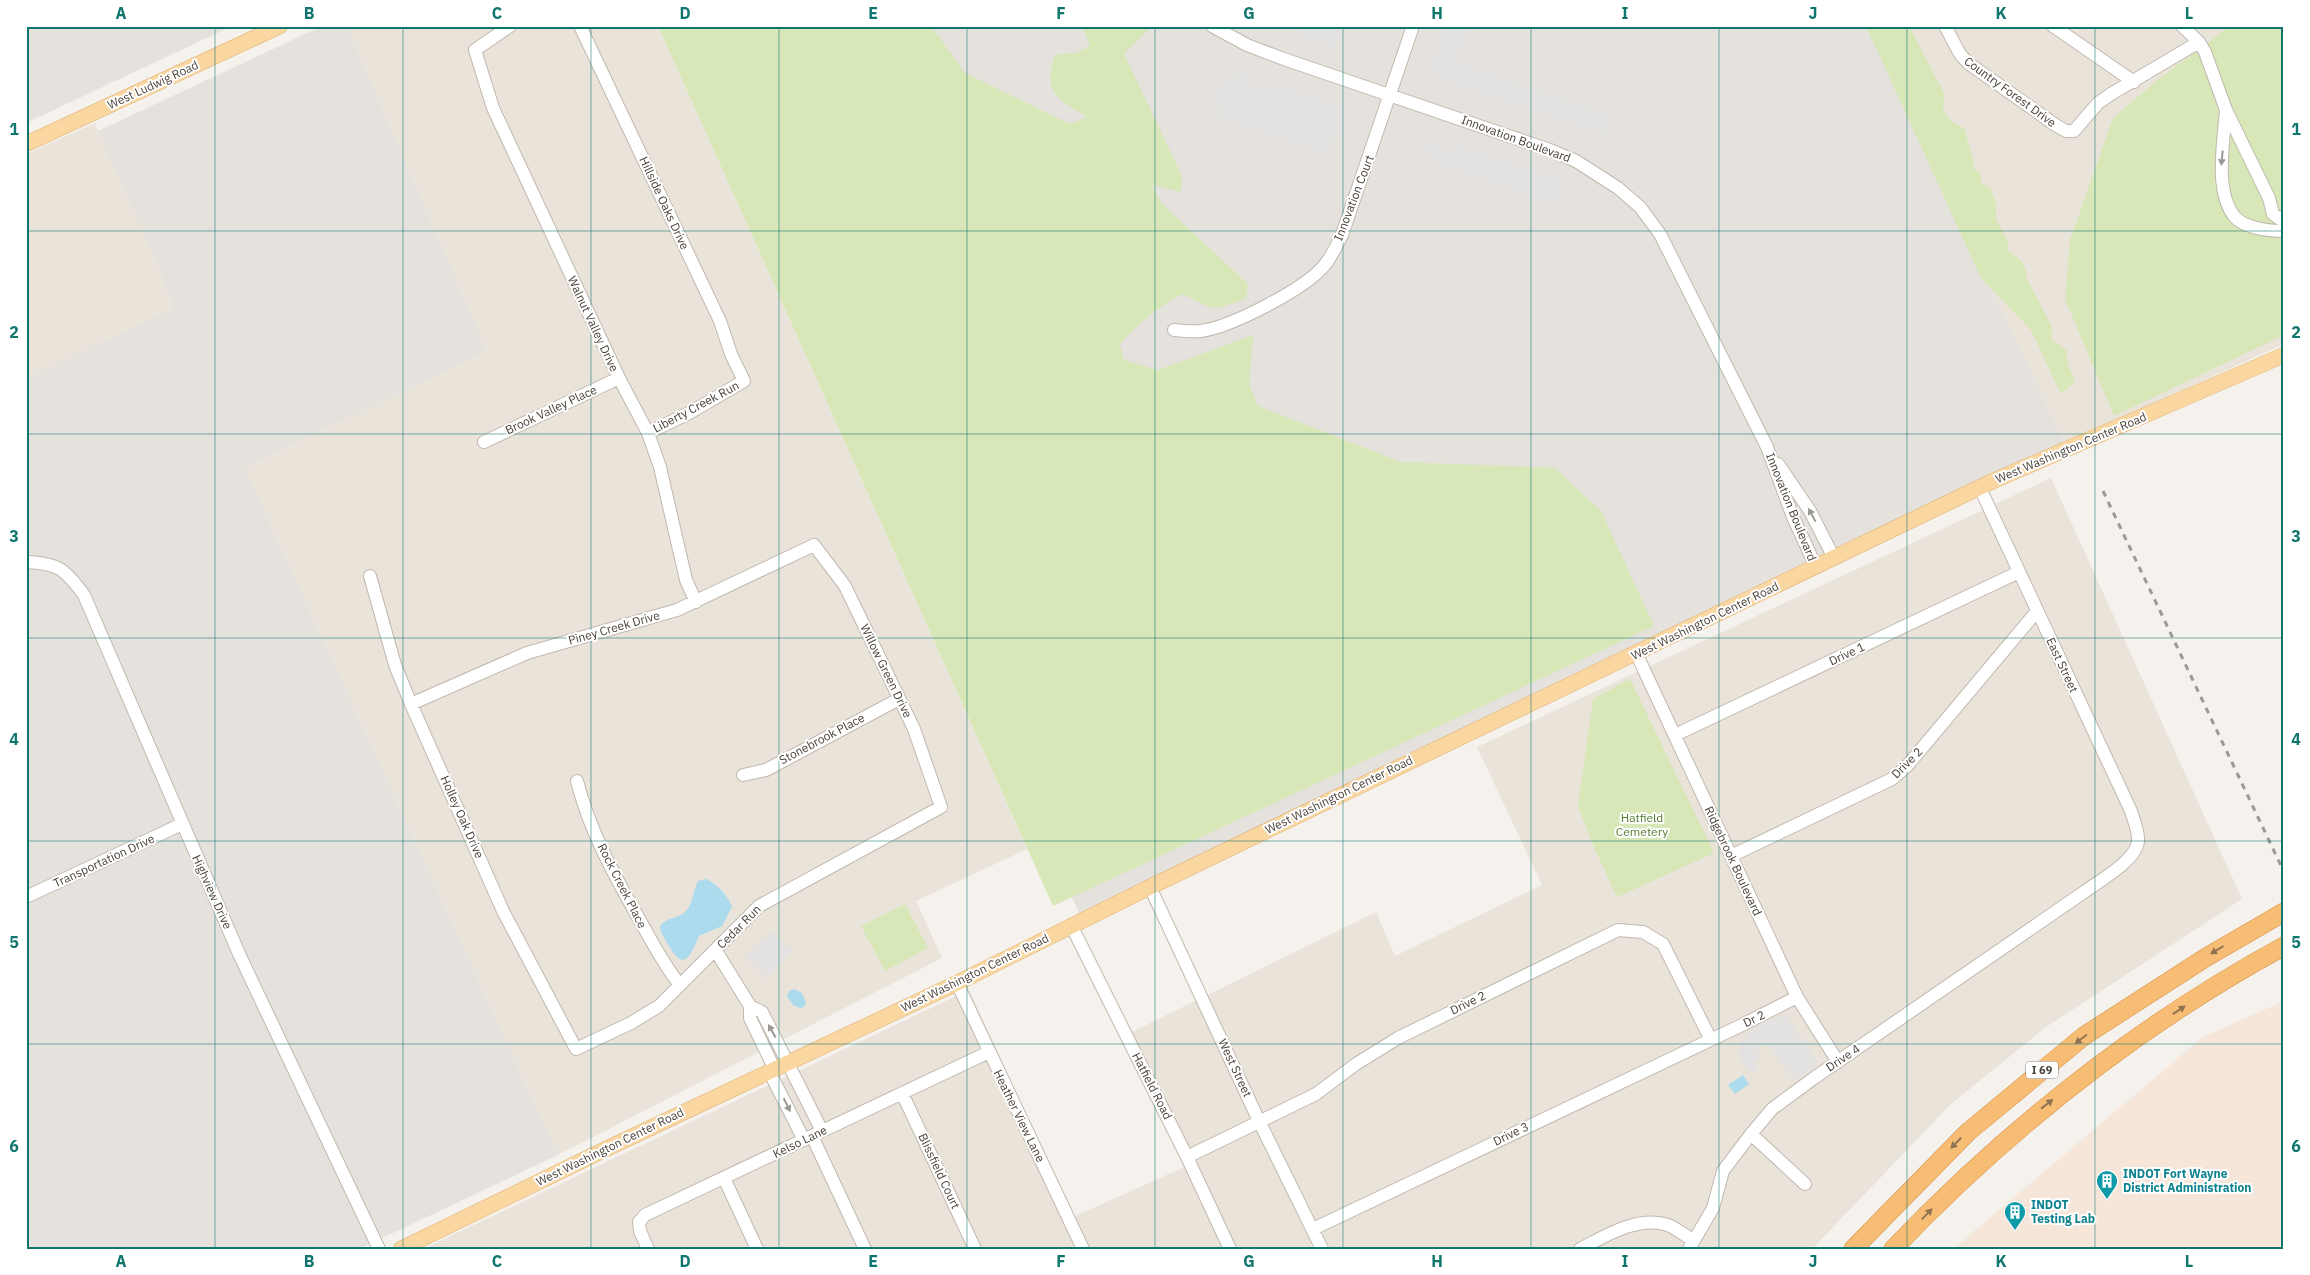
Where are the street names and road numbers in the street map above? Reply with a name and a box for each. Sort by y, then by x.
street label: Country Forest Drive [1961,53,2060,130]
street label: West Ludwig Road [105,57,201,112]
street label: Innovation Boulevard [1459,112,1573,165]
street label: Innovation Court [1330,153,1377,243]
street label: Hillside Oaks Drive [636,154,693,252]
street label: Walnut Valley Drive [565,274,622,374]
street label: Liberty Creek Run [650,378,741,436]
street label: Brook Valley Place [503,382,599,437]
street label: West Washington Center Road [1993,409,2149,486]
street label: Innovation Boulevard [1763,450,1820,563]
street label: West Washington Center Road [1628,578,1781,663]
street label: Piney Creek Drive [566,607,662,648]
street label: Willow Green Drive [857,622,916,720]
street label: East Street [2043,635,2082,695]
street label: Drive 1 [1826,639,1867,668]
street label: Stonebrook Place [776,710,867,767]
street label: Drive 2 [1888,744,1925,781]
street label: West Washington Center Road [1262,752,1415,837]
street label: Holley Oak Drive [438,773,488,861]
street label: Ridgebrook Boulevard [1702,804,1765,918]
street label: Transportation Drive [51,830,157,891]
street label: Rock Creek Place [595,841,650,931]
street label: Highview Drive [189,852,236,932]
street label: Cedar Run [714,902,764,952]
street label: West Washington Center Road [898,930,1051,1015]
street label: Drive 2 [1447,988,1488,1018]
street label: Dr 2 [1740,1007,1767,1030]
street label: West Street [1215,1036,1256,1099]
street label: Drive 4 [1823,1041,1863,1074]
street label: Hatfield Road [1129,1050,1176,1122]
road number: I 69 [2026,1062,2058,1078]
street label: Heather View Lane [991,1067,1049,1165]
street label: West Washington Center Road [533,1104,686,1189]
street label: Drive 3 [1490,1119,1531,1149]
street label: Kelso Lane [770,1122,830,1161]
street label: Blissfield Court [915,1131,964,1211]

